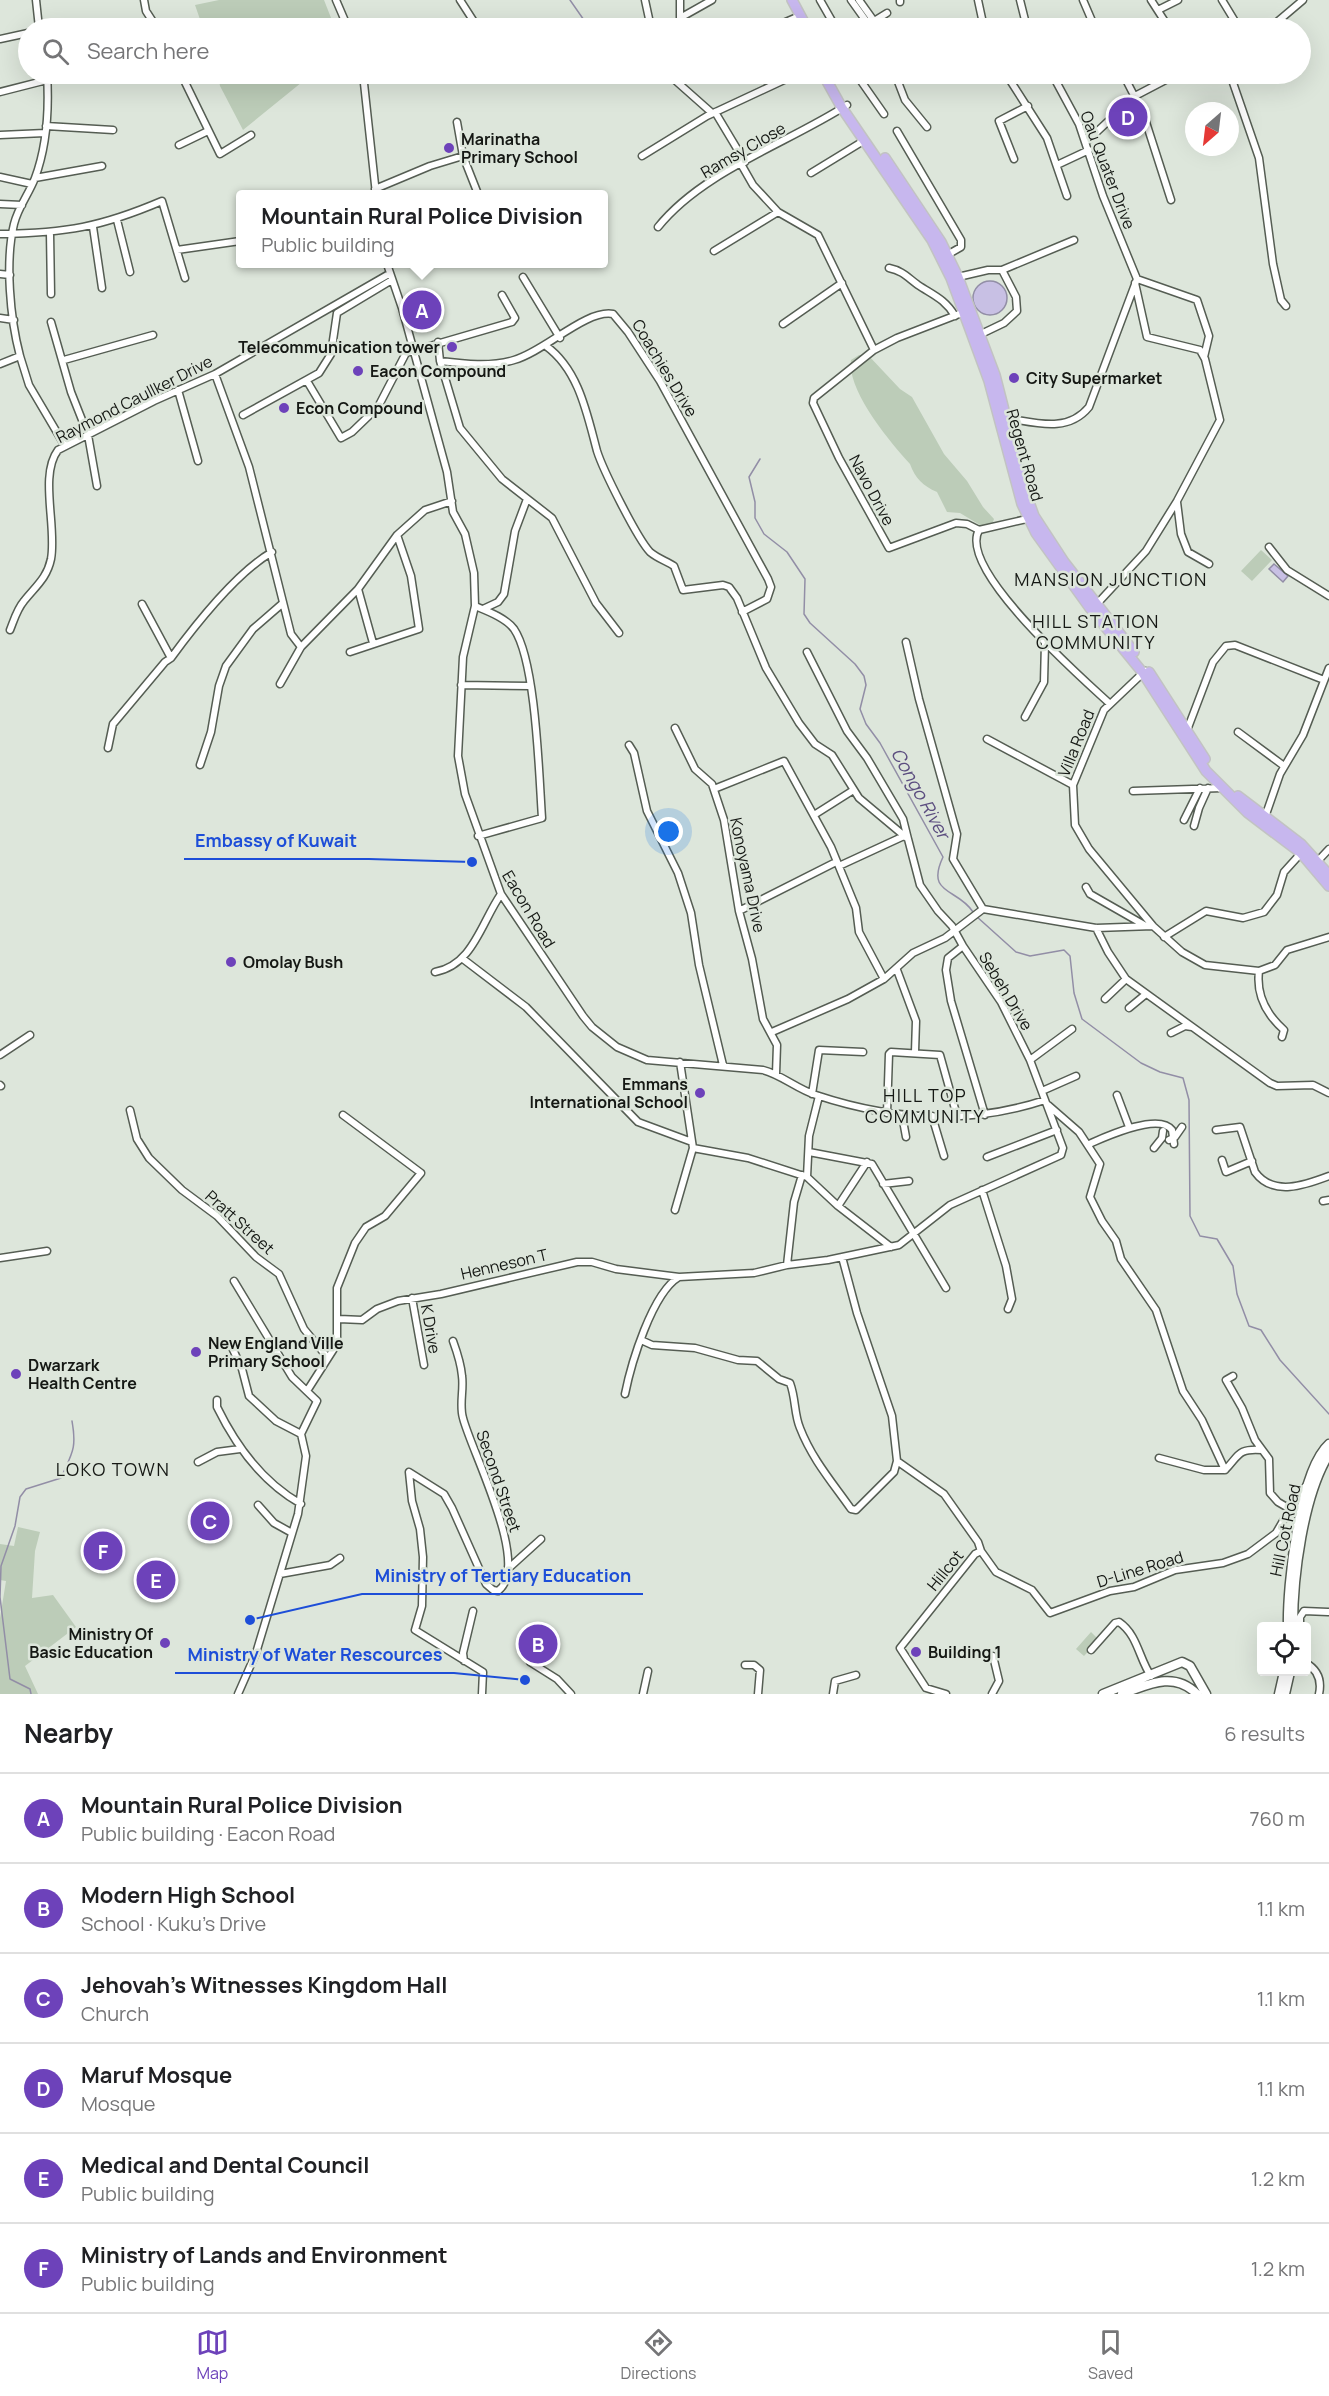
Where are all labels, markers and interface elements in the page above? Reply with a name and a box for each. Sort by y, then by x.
search box [18,18,1311,84]
icon: search [39,35,72,68]
text: Search here [87,36,209,66]
pin: D [1108,94,1148,140]
north arrow [1185,102,1239,156]
street label: Oau Quater Drive [1077,108,1139,232]
street label: Ramsy Close [697,117,789,183]
place label: Marinatha Primary School [461,128,578,168]
marker: Marinatha Primary School [442,141,456,155]
popup [236,190,608,268]
text: Mountain Rural Police Division [261,201,583,231]
text: Public building [261,231,395,258]
pin: A [402,288,442,332]
street label: Coachies Drive [627,315,703,421]
place label: Telecommunication tower [238,336,440,358]
marker: Telecommunication tower [445,340,459,354]
street label: Raymond Caullker Drive [52,350,216,448]
place label: Eacon Compound [370,360,506,382]
marker: Eacon Compound [351,364,365,378]
place label: City Supermarket [1026,367,1163,389]
marker: City Supermarket [1007,371,1021,385]
place label: Econ Compound [296,397,423,419]
marker: Econ Compound [277,401,291,415]
street label: Regent Road [1001,406,1049,504]
street label: Navo Drive [844,451,900,529]
district label: MANSION JUNCTION [1014,567,1208,591]
district label: HILL STATION COMMUNITY [1032,609,1160,654]
street label: Villa Road [1053,706,1099,780]
water label: Congo River [886,743,957,845]
street label: Konoyama Drive [725,815,771,935]
your location [654,817,683,846]
callout: Embassy of Kuwait [184,823,369,859]
text: Embassy of Kuwait [195,828,357,852]
street label: Eacon Road [497,866,561,952]
street label: Sebeh Drive [974,948,1038,1034]
place label: Omolay Bush [243,951,343,973]
marker: Omolay Bush [224,955,238,969]
place label: Emmans International School [530,1073,688,1113]
district label: HILL TOP COMMUNITY [865,1083,985,1128]
marker: Emmans International School [693,1086,707,1100]
street label: Pratt Street [201,1185,279,1259]
street label: Henneson T [458,1243,550,1285]
street label: K Drive [416,1303,446,1355]
place label: New England Ville Primary School [208,1332,344,1372]
marker: New England Ville Primary School [189,1345,203,1359]
place label: Dwarzark Health Centre [28,1354,137,1394]
marker: Dwarzark Health Centre [9,1367,23,1381]
street label: Second Street [471,1427,527,1535]
district label: LOKO TOWN [56,1457,170,1481]
street label: Hill Cot Road [1264,1482,1306,1578]
pin: C [190,1498,230,1544]
pin: F [84,1528,122,1574]
street label: Hillcot [922,1545,968,1595]
street label: D-Line Road [1094,1545,1186,1593]
pin: E [136,1558,176,1602]
callout: Ministry of Tertiary Education [362,1558,643,1594]
text: Ministry of Tertiary Education [375,1563,631,1587]
pin: B [518,1622,558,1666]
map controls [1257,1622,1311,1676]
button: locate [1257,1622,1311,1676]
place label: Ministry Of Basic Education [29,1623,153,1663]
marker: Ministry Of Basic Education [158,1636,172,1650]
callout: Ministry of Water Rescources [175,1637,454,1673]
place label: Building 1 [928,1641,1002,1663]
text: Ministry of Water Rescources [187,1642,443,1666]
marker: Building 1 [909,1645,923,1659]
text: Nearby [24,1715,113,1751]
text: 6 results [1224,1720,1305,1747]
text: Mountain Rural Police Division [81,1790,403,1820]
text: A [37,1805,50,1832]
text: 760 m [1249,1805,1305,1832]
text: Public building · Eacon Road [81,1820,335,1847]
text: Modern High School [81,1880,295,1910]
text: B [37,1895,50,1922]
text: 1.1 km [1257,1895,1305,1922]
text: School · Kuku's Drive [81,1910,266,1937]
text: Jehovah’s Witnesses Kingdom Hall [81,1970,447,2000]
text: C [36,1985,51,2012]
text: 1.1 km [1257,1985,1305,2012]
text: Church [81,2000,149,2027]
text: Maruf Mosque [81,2060,232,2090]
text: D [36,2075,51,2102]
text: 1.1 km [1257,2075,1305,2102]
text: Mosque [81,2090,155,2117]
text: Medical and Dental Council [81,2150,369,2180]
text: E [38,2165,49,2192]
text: 1.2 km [1251,2165,1305,2192]
text: Public building [81,2180,215,2207]
text: Ministry of Lands and Environment [81,2240,448,2270]
text: F [38,2255,49,2282]
text: 1.2 km [1251,2255,1305,2282]
text: Public building [81,2270,215,2297]
tab: Map [196,2326,229,2384]
tab: Directions [621,2326,696,2384]
tab: Saved [1088,2326,1133,2384]

